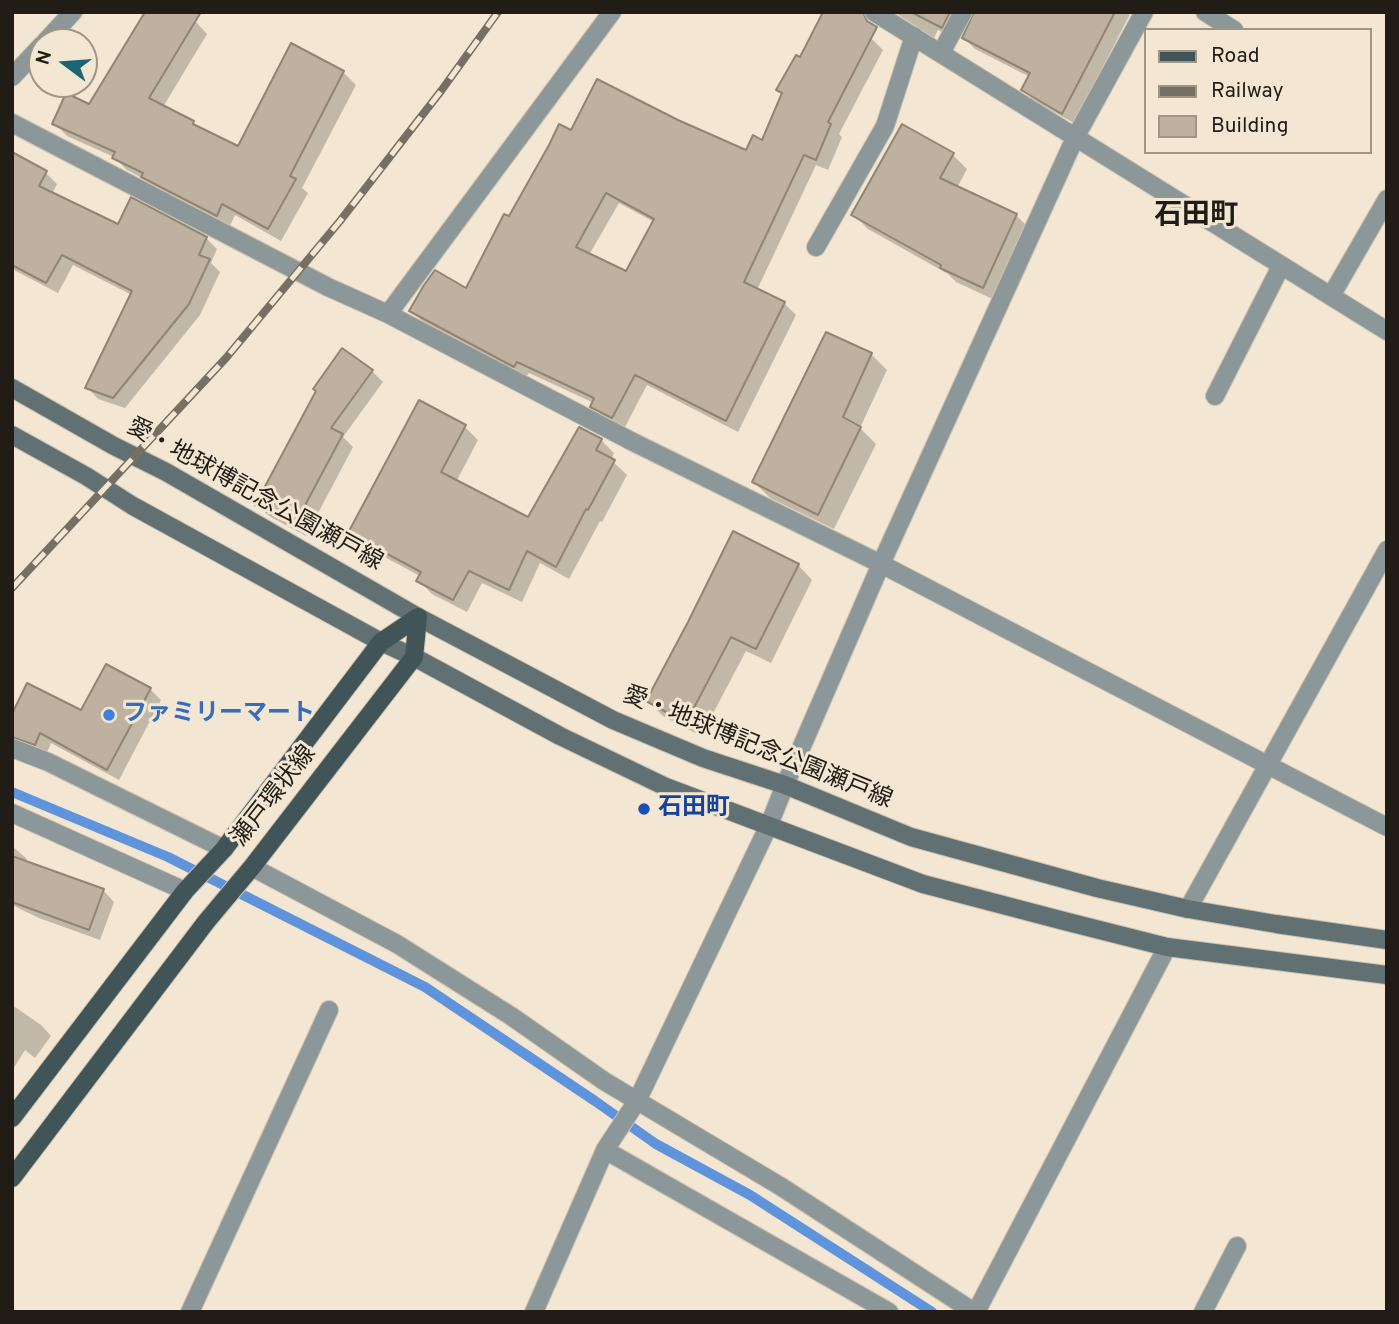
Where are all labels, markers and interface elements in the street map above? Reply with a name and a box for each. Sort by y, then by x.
north arrow [28,28,98,98]
legend [1144,28,1371,154]
text: Road [1211,43,1260,70]
text: N [31,48,58,68]
text: Railway [1211,78,1284,105]
text: Building [1211,113,1289,140]
district label: 石田町 [1154,200,1238,234]
street label: 愛・地球博記念公園瀬戸線 [121,414,387,578]
street label: 愛・地球博記念公園瀬戸線 [618,682,896,816]
place label: ファミリーマート [123,701,315,729]
marker: ファミリーマート [101,707,117,723]
street label: 瀬戸環状線 [227,741,323,853]
place label: 石田町 [658,795,730,823]
marker: 石田町 [636,801,652,817]

